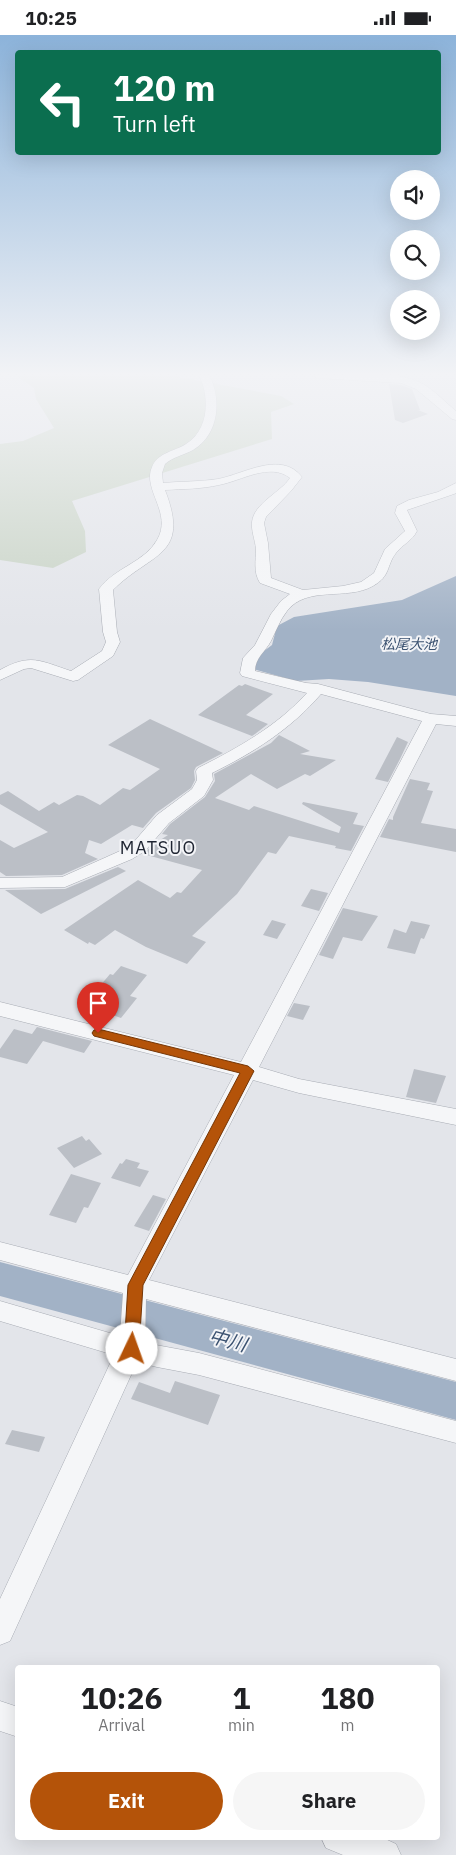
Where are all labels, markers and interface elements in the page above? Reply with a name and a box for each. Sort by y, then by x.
text: 10:25 [25,6,77,30]
text: 120 m [113,65,216,111]
icon: left [30,70,95,135]
text: Turn left [113,109,196,138]
map controls [390,170,440,340]
button: sound [390,170,440,220]
button: search [390,230,440,280]
button: layers [390,290,440,340]
water label: 松尾大池 [381,635,439,653]
district label: MATSUO [120,836,196,859]
pin [77,982,119,1033]
icon: arrive [84,989,112,1017]
position arrow [105,1322,157,1374]
water label: 中川 [207,1323,251,1357]
text: 10:26 [81,1678,162,1717]
text: 1 [232,1678,250,1717]
text: 180 [320,1678,374,1717]
text: Arrival [98,1715,145,1735]
text: min [228,1715,255,1735]
text: m [340,1715,354,1735]
button: Exit [30,1772,223,1830]
button: Share [233,1772,425,1830]

